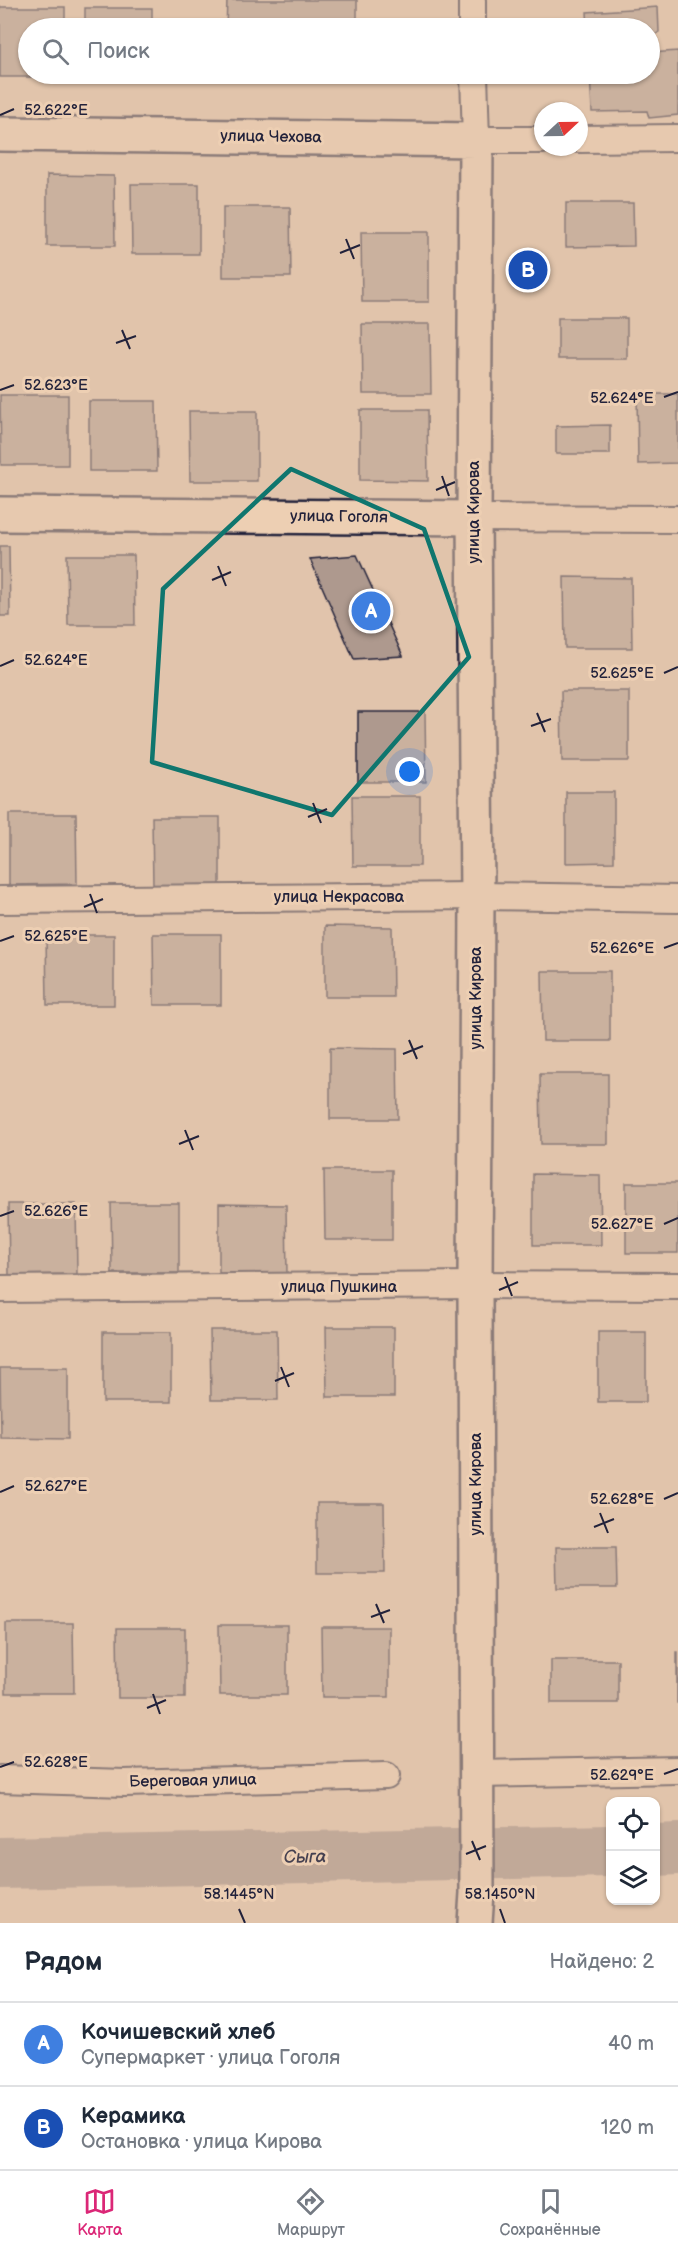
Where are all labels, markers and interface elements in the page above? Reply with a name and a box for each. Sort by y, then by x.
search box [18,18,660,84]
icon: search [39,35,72,68]
text: Поиск [87,38,150,65]
text: 52.622°E [24,101,88,120]
north arrow [534,102,588,156]
street label: улица Чехова [220,127,322,147]
pin: B [508,248,548,292]
text: 52.623°E [24,376,88,395]
text: 52.624°E [590,389,654,408]
street label: улица Кирова [465,460,484,564]
street label: улица Гоголя [290,507,388,527]
pin: A [352,588,391,634]
text: 52.624°E [24,651,88,670]
text: 52.625°E [590,664,654,683]
your location [395,757,424,786]
street label: улица Некрасова [274,888,405,907]
text: 52.625°E [24,927,88,946]
text: 52.626°E [590,939,654,958]
street label: улица Кирова [467,946,486,1050]
text: 52.626°E [24,1202,88,1221]
text: 52.627°E [591,1215,653,1234]
street label: улица Пушкина [281,1278,398,1297]
street label: улица Кирова [467,1432,486,1536]
text: 52.627°E [25,1477,87,1496]
text: 52.628°E [590,1490,654,1509]
text: 52.628°E [24,1753,88,1772]
text: 52.629°E [590,1766,654,1785]
street label: Береговая улица [129,1770,257,1792]
map controls [606,1797,660,1905]
button: locate [606,1797,660,1851]
water label: Сыга [283,1846,327,1868]
button: layers [606,1851,660,1905]
text: 58.1445°N [204,1885,274,1904]
text: 58.1450°N [465,1885,535,1904]
text: Рядом [24,1947,102,1978]
text: Найдено: 2 [550,1950,654,1974]
text: Кочишевский хлеб [81,2019,275,2046]
text: A [37,2032,50,2056]
text: 40 m [608,2032,654,2056]
text: Супермаркет · улица Гоголя [81,2046,340,2070]
text: Керамика [81,2103,185,2130]
text: B [36,2116,51,2140]
text: 120 m [601,2116,654,2140]
text: Остановка · улица Кирова [81,2130,322,2154]
tab: Карта [77,2185,122,2240]
tab: Маршрут [277,2185,345,2240]
tab: Сохранённые [500,2185,601,2240]

